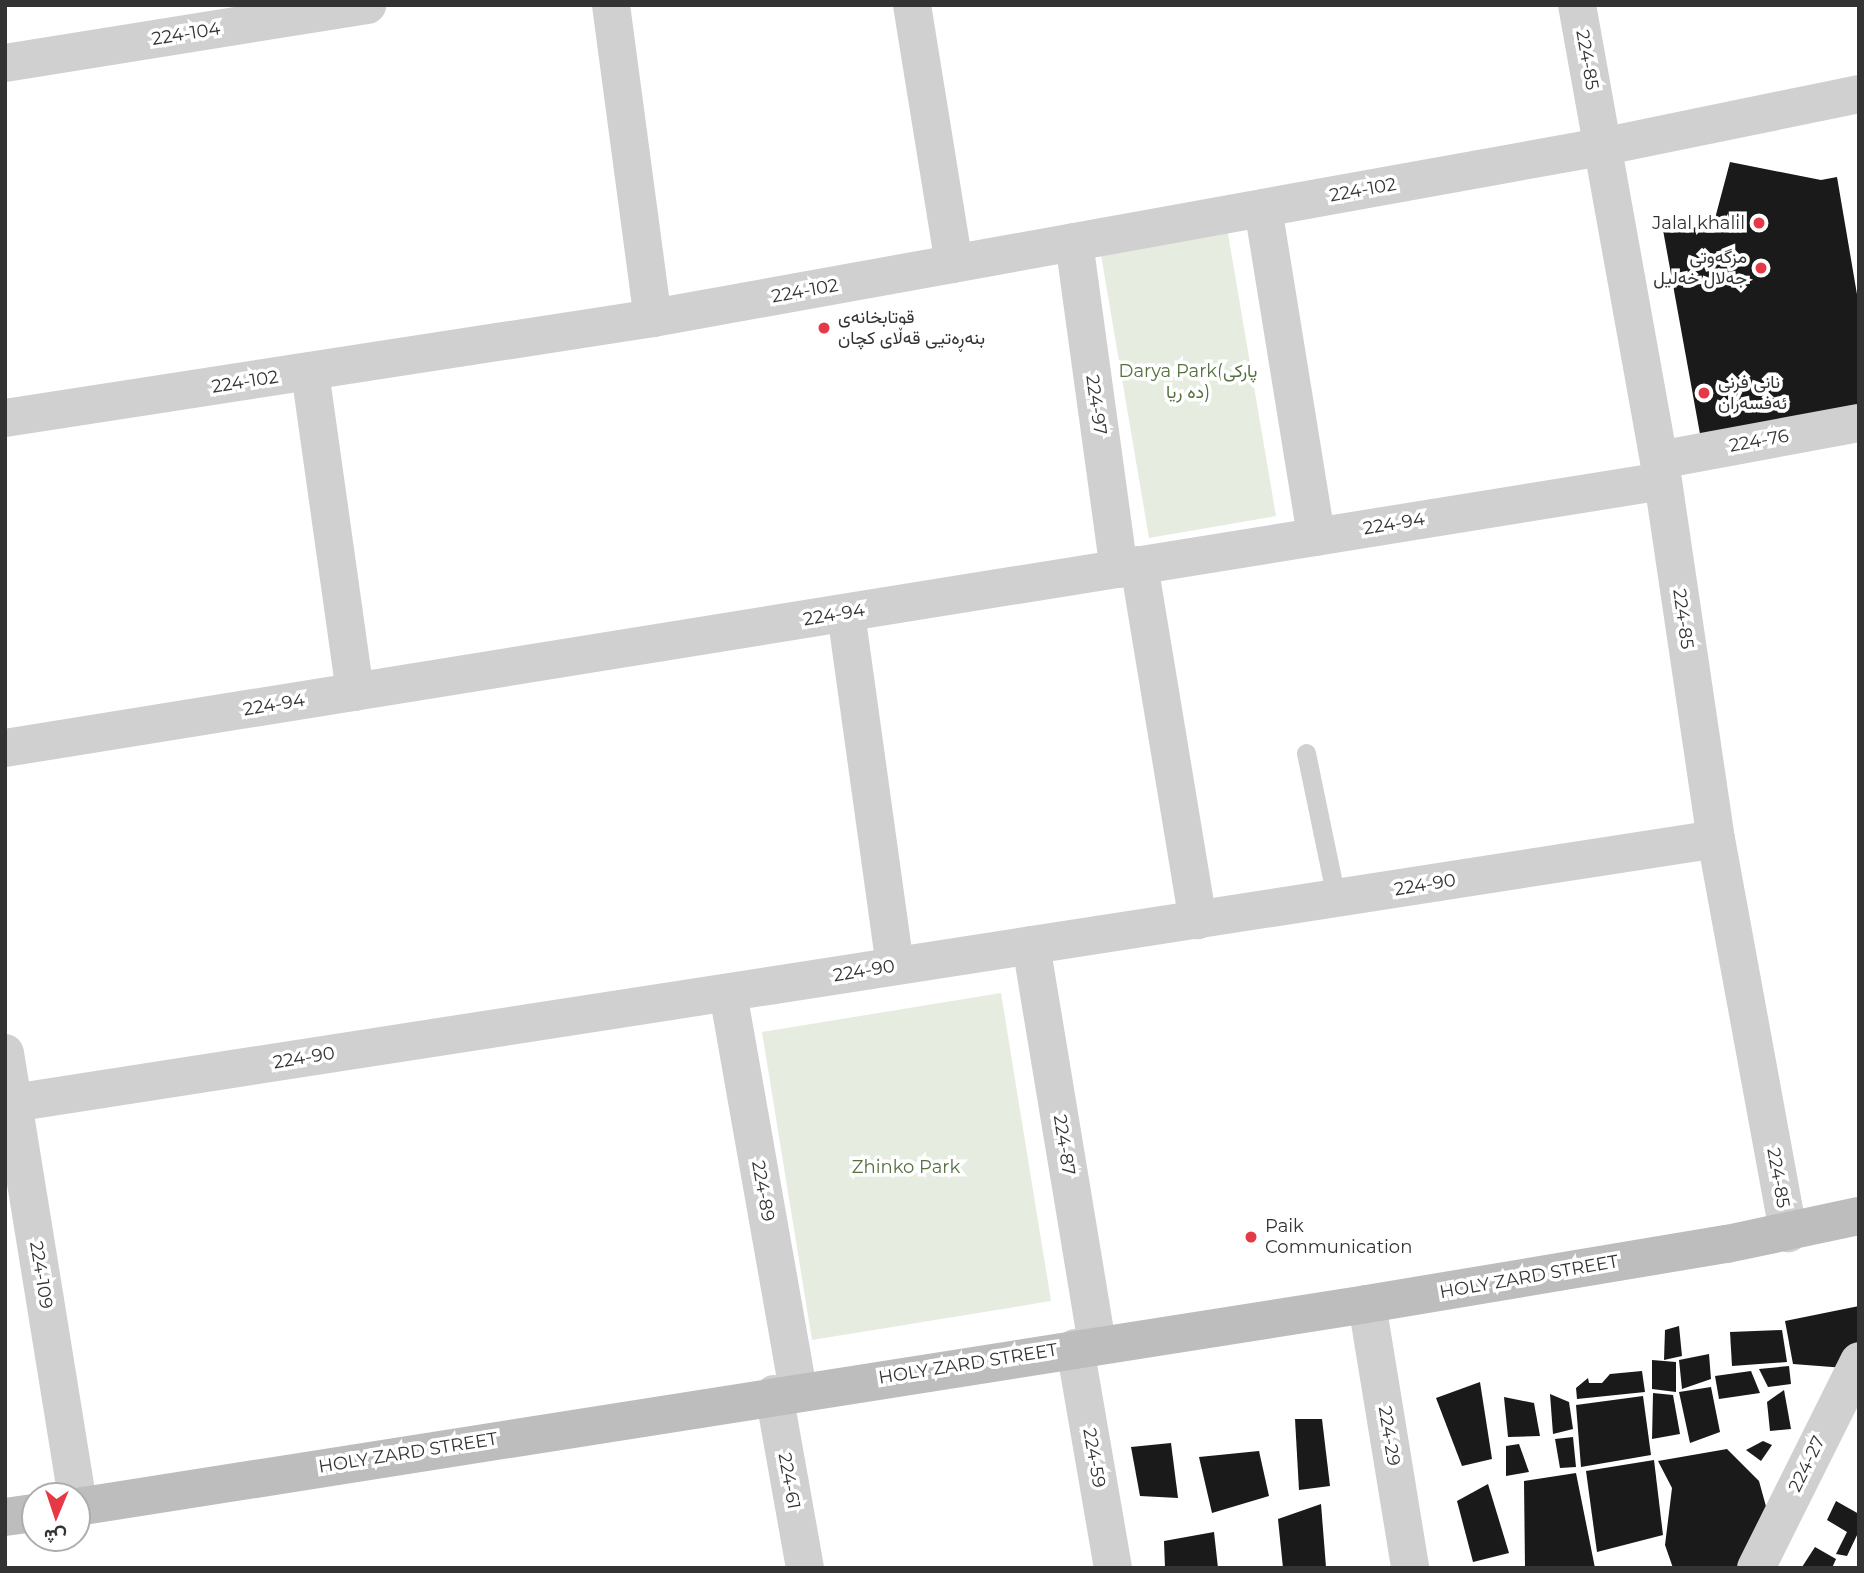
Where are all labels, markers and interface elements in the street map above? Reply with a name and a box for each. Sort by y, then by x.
street label: 224-104 [150,18,222,50]
street label: 224-85 [1571,28,1603,92]
street label: 224-102 [1328,174,1398,206]
place label: Jalal khalil [1652,212,1745,234]
marker: Jalal khalil [1751,215,1767,231]
place label: مزگەوتی جەلال خەلیل [1653,247,1747,290]
marker: مزگەوتی جەلال خەلیل [1753,260,1769,276]
street label: 224-102 [770,275,840,307]
place label: قوتابخانەی بنەڕەتیی قەڵای کچان [838,307,985,350]
marker: قوتابخانەی بنەڕەتیی قەڵای کچان [816,320,832,336]
park label: Darya Park(پارکی ده ریا) [1119,361,1257,404]
street label: 224-102 [210,366,280,398]
place label: نانی فڕنی ئەفسەران [1718,372,1787,414]
street label: 224-97 [1081,374,1111,436]
marker: نانی فڕنی ئەفسەران [1696,385,1712,401]
street label: 224-76 [1728,425,1790,457]
street label: 224-94 [1362,508,1426,540]
street label: 224-85 [1668,587,1698,651]
street label: 224-94 [802,599,866,631]
street label: 224-94 [242,689,306,721]
street label: 224-90 [1393,869,1457,901]
street label: 224-90 [832,955,896,987]
street label: 224-90 [272,1042,336,1074]
street label: 224-87 [1049,1113,1079,1177]
street label: 224-85 [1762,1146,1794,1210]
park label: Zhinko Park [852,1156,960,1178]
street label: 224-89 [747,1159,779,1223]
place label: Paik Communication [1265,1216,1412,1258]
marker: Paik Communication [1243,1229,1259,1245]
street label: 224-109 [25,1240,57,1310]
street label: HOLY ZARD STREET [1438,1251,1620,1303]
street label: HOLY ZARD STREET [877,1339,1059,1389]
street label: 224-29 [1374,1405,1404,1467]
street label: 224-59 [1078,1427,1110,1489]
street label: HOLY ZARD STREET [317,1428,499,1478]
street label: 224-27 [1784,1432,1830,1496]
street label: 224-61 [773,1451,805,1511]
north arrow [21,1482,91,1552]
text: ش [44,1525,67,1548]

